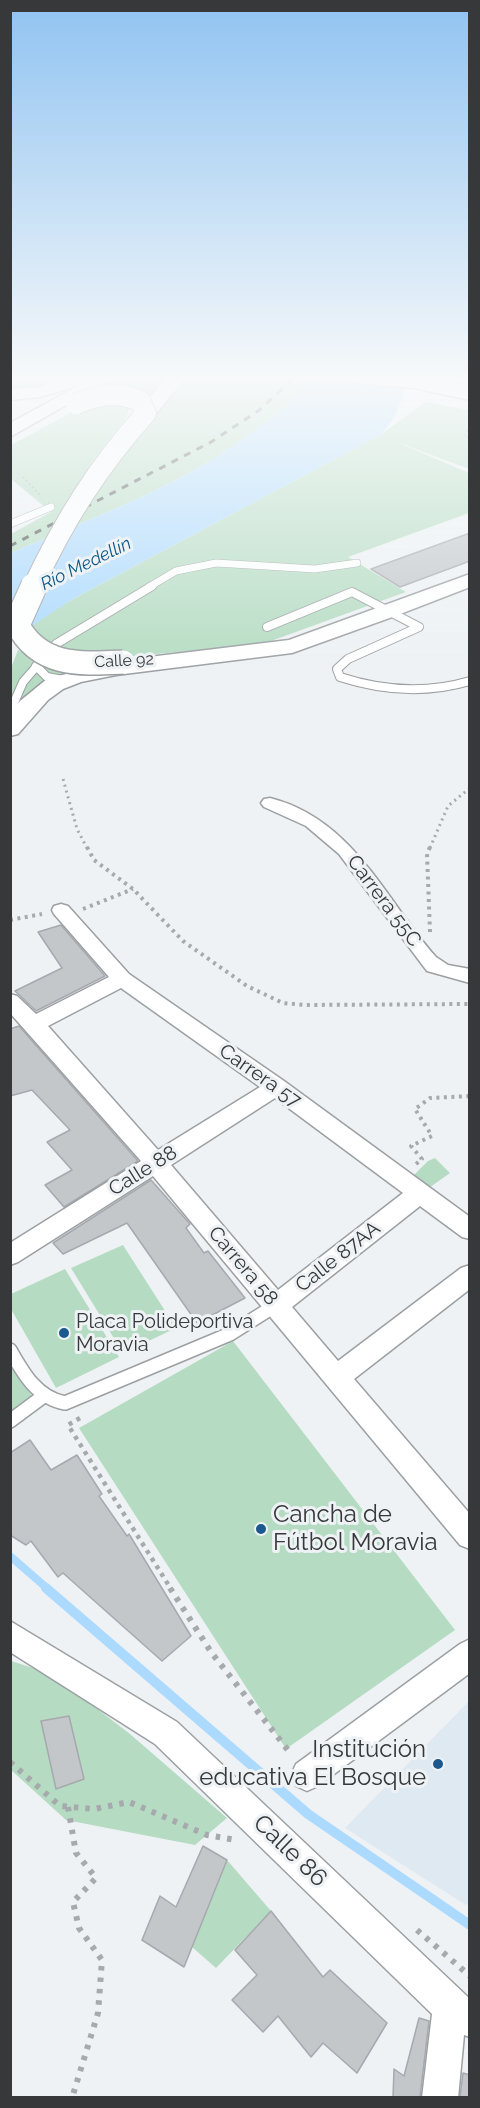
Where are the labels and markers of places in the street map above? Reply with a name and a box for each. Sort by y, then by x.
place label: Placa Polideportiva Moravia [76,1310,254,1357]
marker: Placa Polideportiva Moravia [57,1326,71,1340]
place label: Cancha de Fútbol Moravia [273,1501,438,1557]
marker: Cancha de Fútbol Moravia [254,1522,268,1536]
place label: Institución educativa El Bosque [199,1736,426,1792]
marker: Institución educativa El Bosque [431,1757,445,1771]

